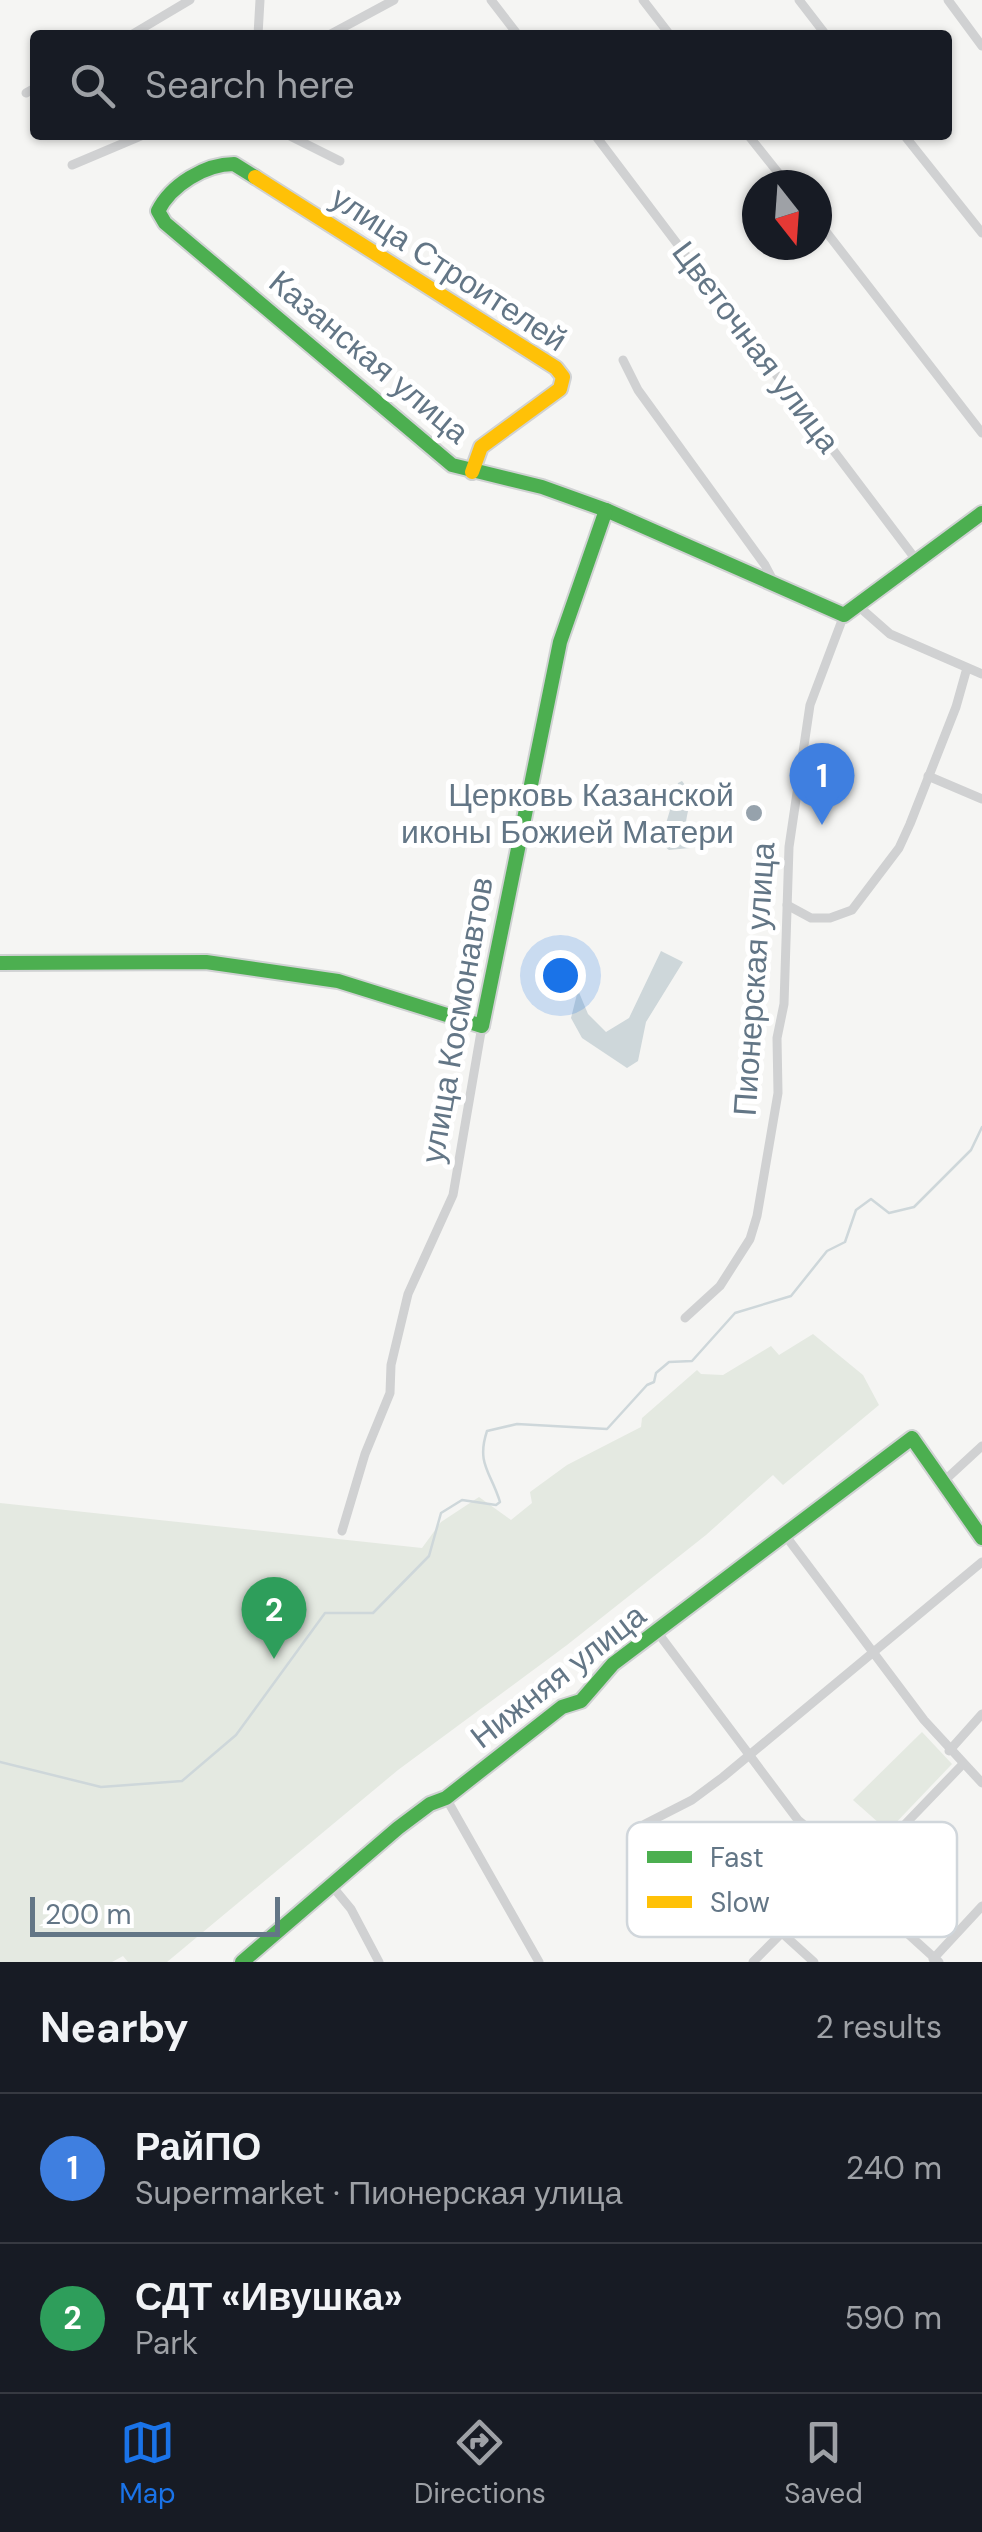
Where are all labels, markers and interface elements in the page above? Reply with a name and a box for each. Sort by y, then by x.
search box [30,30,952,140]
icon: search [65,58,120,113]
text: Search here [145,60,355,110]
north arrow [742,170,832,260]
street label: улица Строителей [323,177,575,361]
street label: Цветочная улица [663,233,849,461]
street label: Казанская улица [260,261,478,453]
pin: 1 [790,742,854,825]
place label: Церковь Казанской иконы Божией Матери [401,774,734,853]
marker: Церковь Казанской иконы Божией Матери [743,802,765,824]
street label: Пионерская улица [723,841,785,1117]
street label: улица Космонавтов [411,874,503,1166]
your location [535,950,586,1001]
pin: 2 [242,1576,306,1659]
street label: Нижняя улица [462,1594,654,1758]
legend [627,1822,957,1937]
text: Fast [710,1839,764,1876]
text: Slow [710,1884,770,1921]
scale bar [30,1892,280,1936]
text: 200 m [45,1896,132,1933]
text: Nearby [40,2000,189,2055]
text: 2 results [816,2006,942,2048]
text: РайПО [135,2122,261,2172]
text: 1 [67,2147,78,2189]
text: 240 m [846,2147,942,2189]
text: Supermarket · Пионерская улица [135,2172,622,2214]
text: СДТ «Ивушка» [135,2272,403,2322]
text: 2 [63,2297,82,2339]
text: 590 m [844,2297,942,2339]
text: Park [135,2322,198,2364]
tab: Map [119,2415,176,2512]
tab: Directions [414,2415,546,2512]
tab: Saved [784,2415,863,2512]

